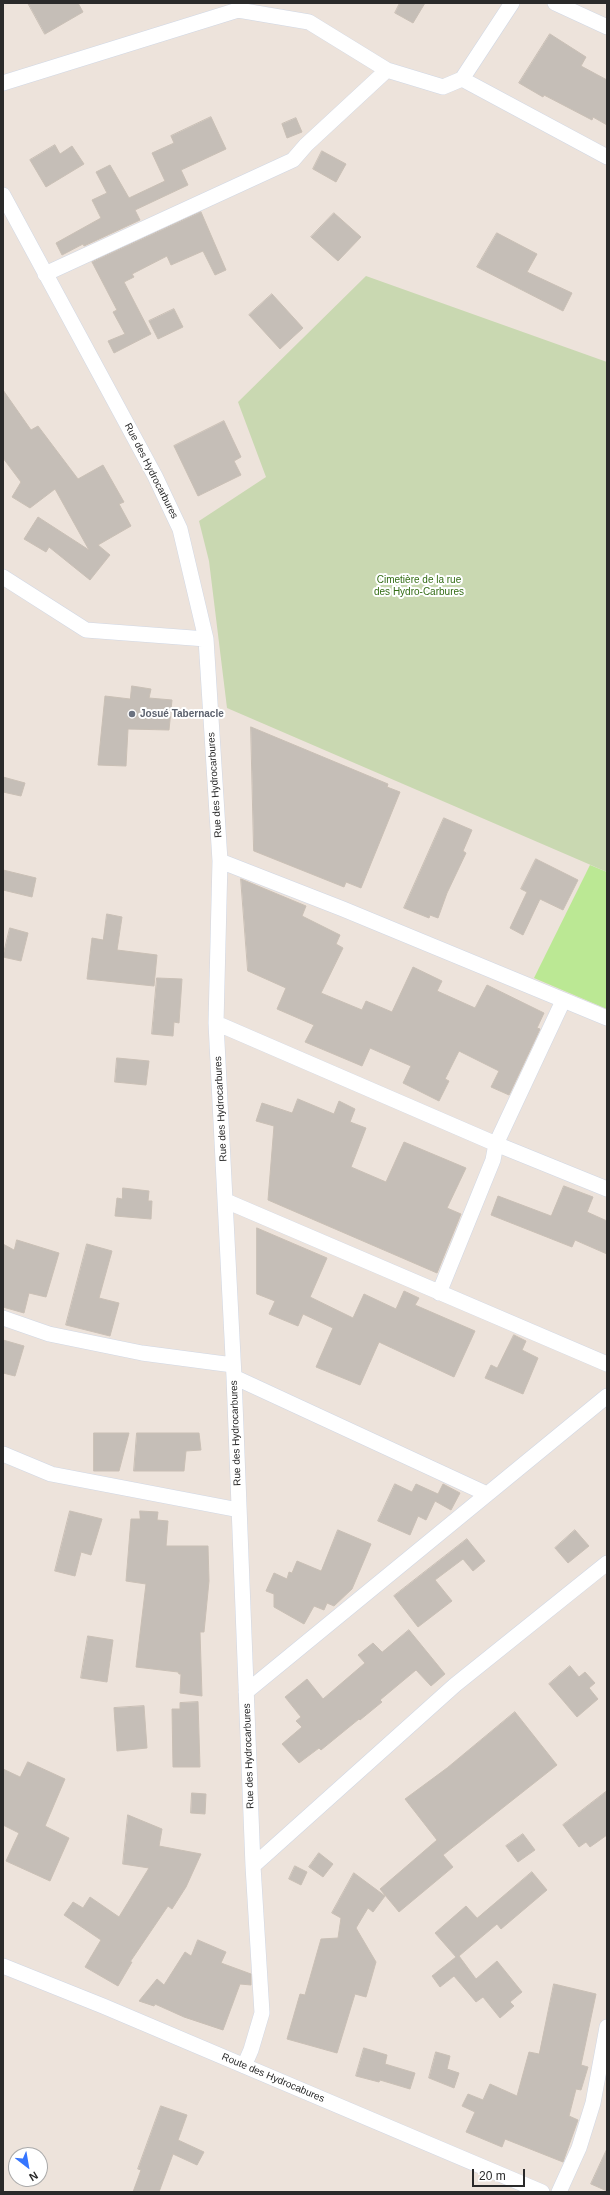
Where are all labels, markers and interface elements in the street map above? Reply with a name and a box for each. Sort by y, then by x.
street label: Rue des Hydrocarbures [122,421,180,521]
park label: Cimetière de la rue des Hydro-Carbures [374,574,464,598]
place label: Josué Tabernacle [140,708,224,720]
marker: Josué Tabernacle [127,709,137,719]
street label: Rue des Hydrocarbures [205,732,225,838]
street label: Rue des Hydrocarbures [212,1056,230,1162]
street label: Rue des Hydrocarbures [228,1380,244,1486]
street label: Rue des Hydrocarbures [241,1703,257,1809]
street label: Route des Hydrocabures [220,2051,326,2105]
north arrow [8,2147,48,2187]
scale bar [474,2161,527,2187]
text: N [27,2169,40,2184]
text: 20 m [479,2169,506,2183]

